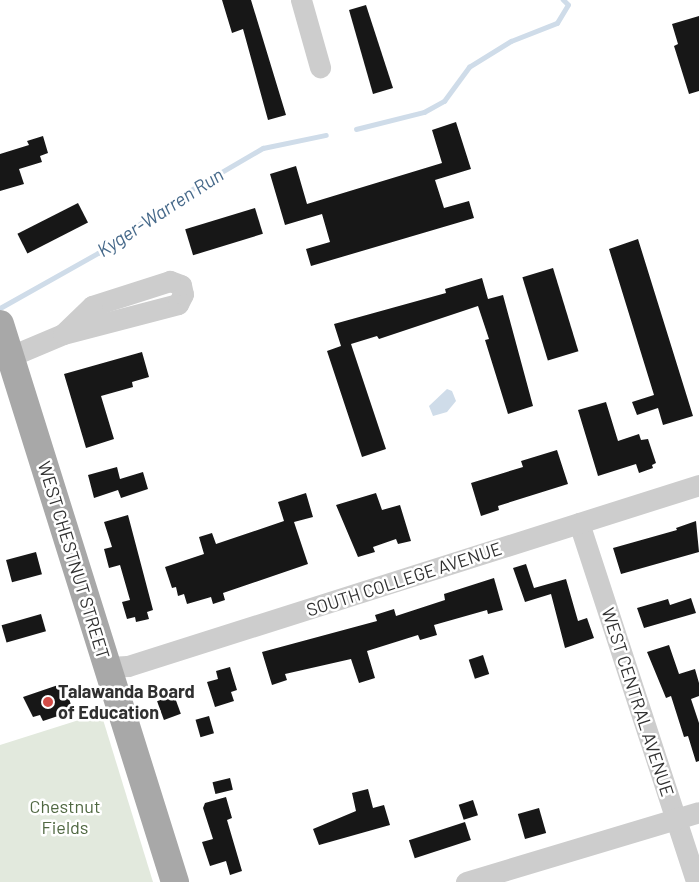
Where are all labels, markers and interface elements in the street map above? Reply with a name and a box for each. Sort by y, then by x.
water label: Kyger-Warren Run [93,163,227,261]
street label: WEST CHESTNUT STREET [34,459,114,661]
street label: SOUTH COLLEGE AVENUE [304,537,504,621]
street label: WEST CENTRAL AVENUE [597,605,679,799]
place label: Talawanda Board of Education [58,681,195,724]
marker: Talawanda Board of Education [42,696,54,708]
park label: Chestnut Fields [29,796,101,839]

